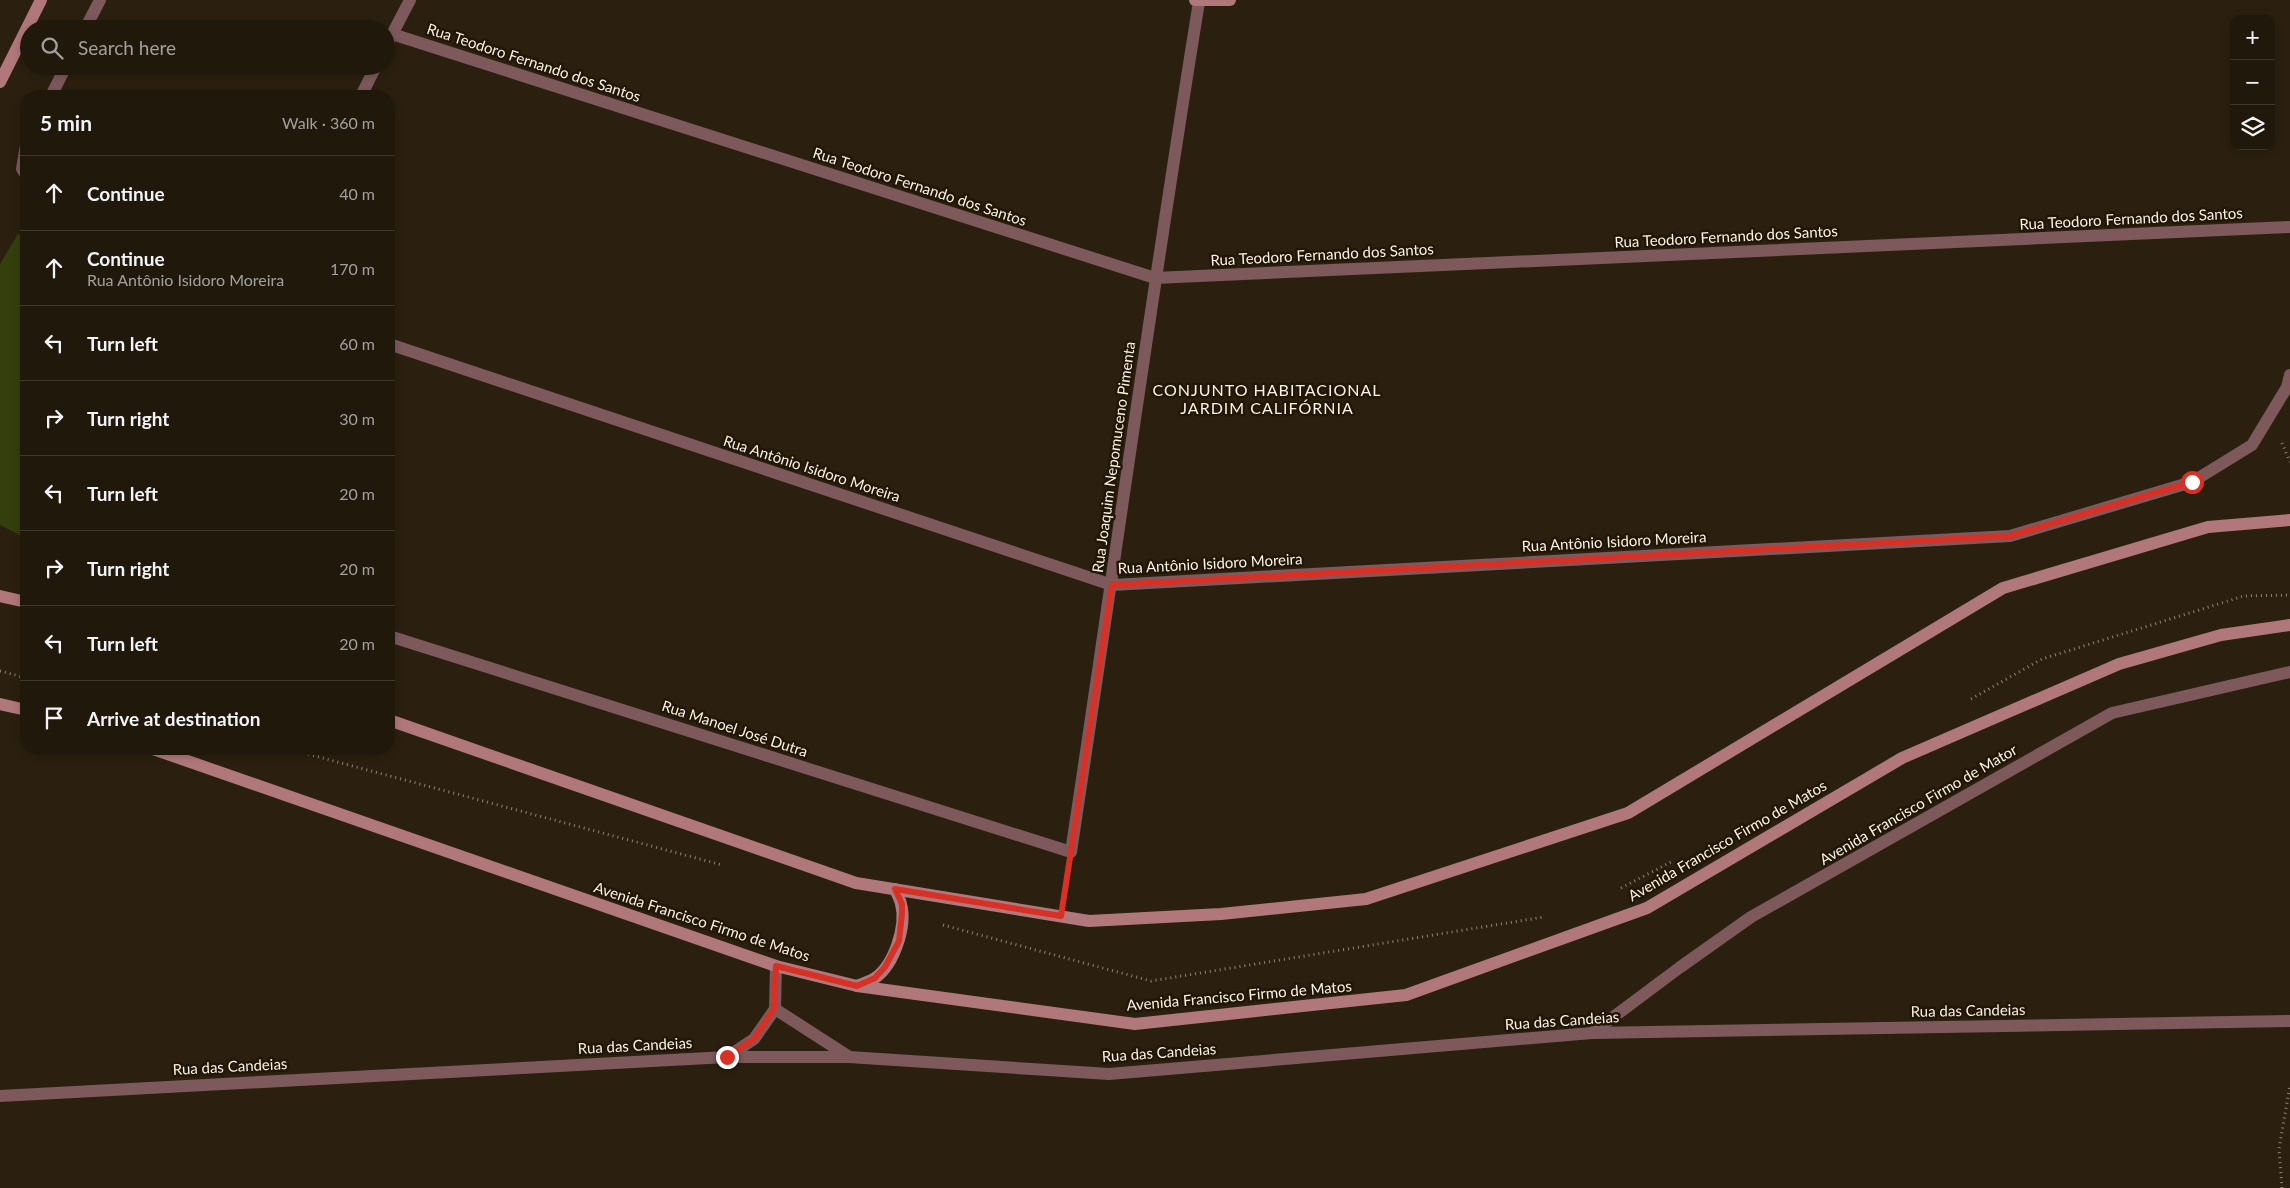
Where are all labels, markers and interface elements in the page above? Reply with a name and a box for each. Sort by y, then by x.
map controls [2230,15,2275,150]
button: + [2230,15,2275,60]
street label: Rua Teodoro Fernando dos Santos [425,19,643,105]
search box [20,20,395,75]
icon: search [38,34,66,62]
text: Search here [78,36,176,59]
button: − [2230,60,2275,105]
button: layers [2230,105,2275,150]
text: 5 min [40,110,92,135]
text: Walk · 360 m [282,113,375,132]
street label: Rua Teodoro Fernando dos Santos [811,143,1029,229]
icon: ahead [40,179,68,207]
text: Continue [87,182,165,205]
text: 40 m [339,184,375,203]
street label: Rua Teodoro Fernando dos Santos [2019,203,2243,233]
street label: Rua Teodoro Fernando dos Santos [1614,221,1838,251]
street label: Rua Teodoro Fernando dos Santos [1210,239,1434,269]
text: Continue [87,247,165,270]
icon: ahead [40,254,68,282]
text: 170 m [330,259,375,278]
text: Rua Antônio Isidoro Moreira [87,270,284,289]
icon: left [40,329,68,357]
text: Turn left [87,332,158,355]
text: 60 m [339,334,375,353]
street label: Rua Joaquim Nepomuceno Pimenta [1088,340,1138,574]
district label: CONJUNTO HABITACIONAL JARDIM CALIFÓRNIA [1152,380,1382,417]
icon: right [40,404,68,432]
text: Turn right [87,407,169,430]
text: 30 m [339,409,375,428]
street label: Rua Antônio Isidoro Moreira [721,431,903,505]
route start [2181,471,2204,494]
icon: left [40,479,68,507]
text: Turn left [87,482,158,505]
text: 20 m [339,484,375,503]
street label: Rua Antônio Isidoro Moreira [1521,527,1707,555]
street label: Rua Antônio Isidoro Moreira [1117,549,1303,577]
icon: right [40,554,68,582]
text: Turn right [87,557,169,580]
text: 20 m [339,559,375,578]
icon: left [40,629,68,657]
text: Turn left [87,632,158,655]
text: 20 m [339,634,375,653]
street label: Rua Manoel José Dutra [660,696,810,760]
icon: arrive [40,704,68,732]
text: Arrive at destination [87,707,260,730]
street label: Avenida Francisco Firmo de Mator [1816,740,2020,868]
street label: Avenida Francisco Firmo de Matos [1625,776,1829,904]
street label: Avenida Francisco Firmo de Matos [592,878,812,964]
street label: Avenida Francisco Firmo de Matos [1126,976,1352,1014]
street label: Rua das Candeias [1911,1000,2025,1020]
street label: Rua das Candeias [1504,1007,1620,1033]
street label: Rua das Candeias [577,1033,693,1057]
street label: Rua das Candeias [1101,1039,1217,1065]
route end [716,1046,739,1069]
street label: Rua das Candeias [172,1054,288,1078]

